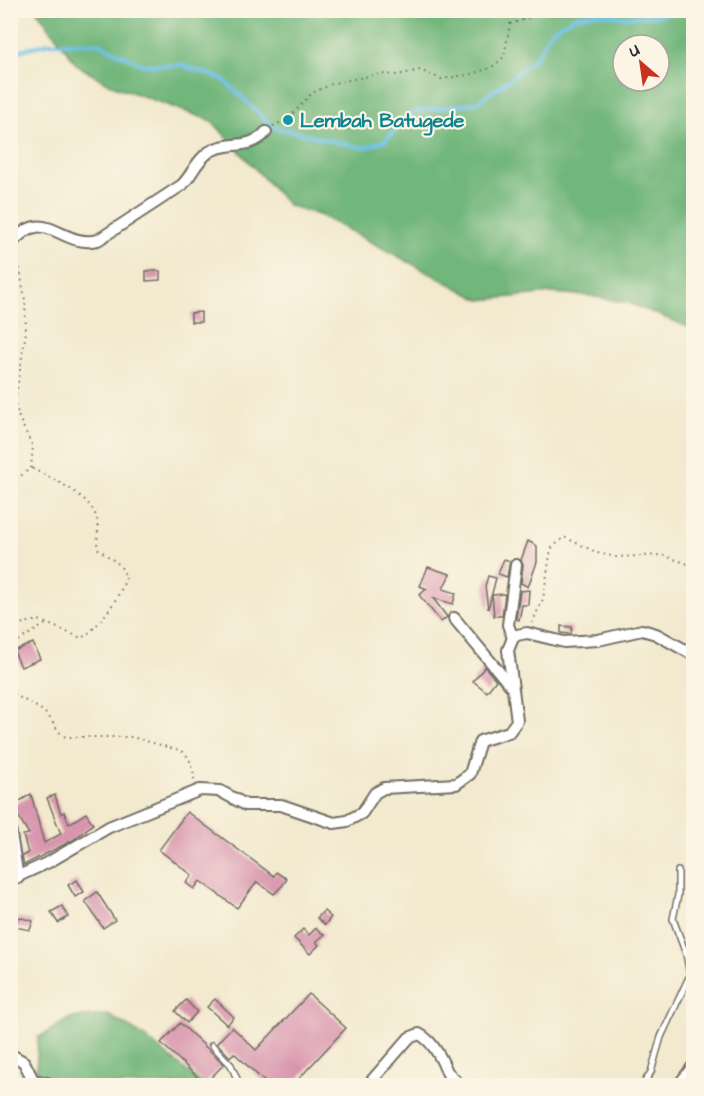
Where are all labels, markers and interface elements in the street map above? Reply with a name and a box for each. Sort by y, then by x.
north arrow [611,33,671,93]
text: U [625,39,643,63]
place label: Lembah Batugede [300,107,465,136]
marker: Lembah Batugede [281,113,295,127]

